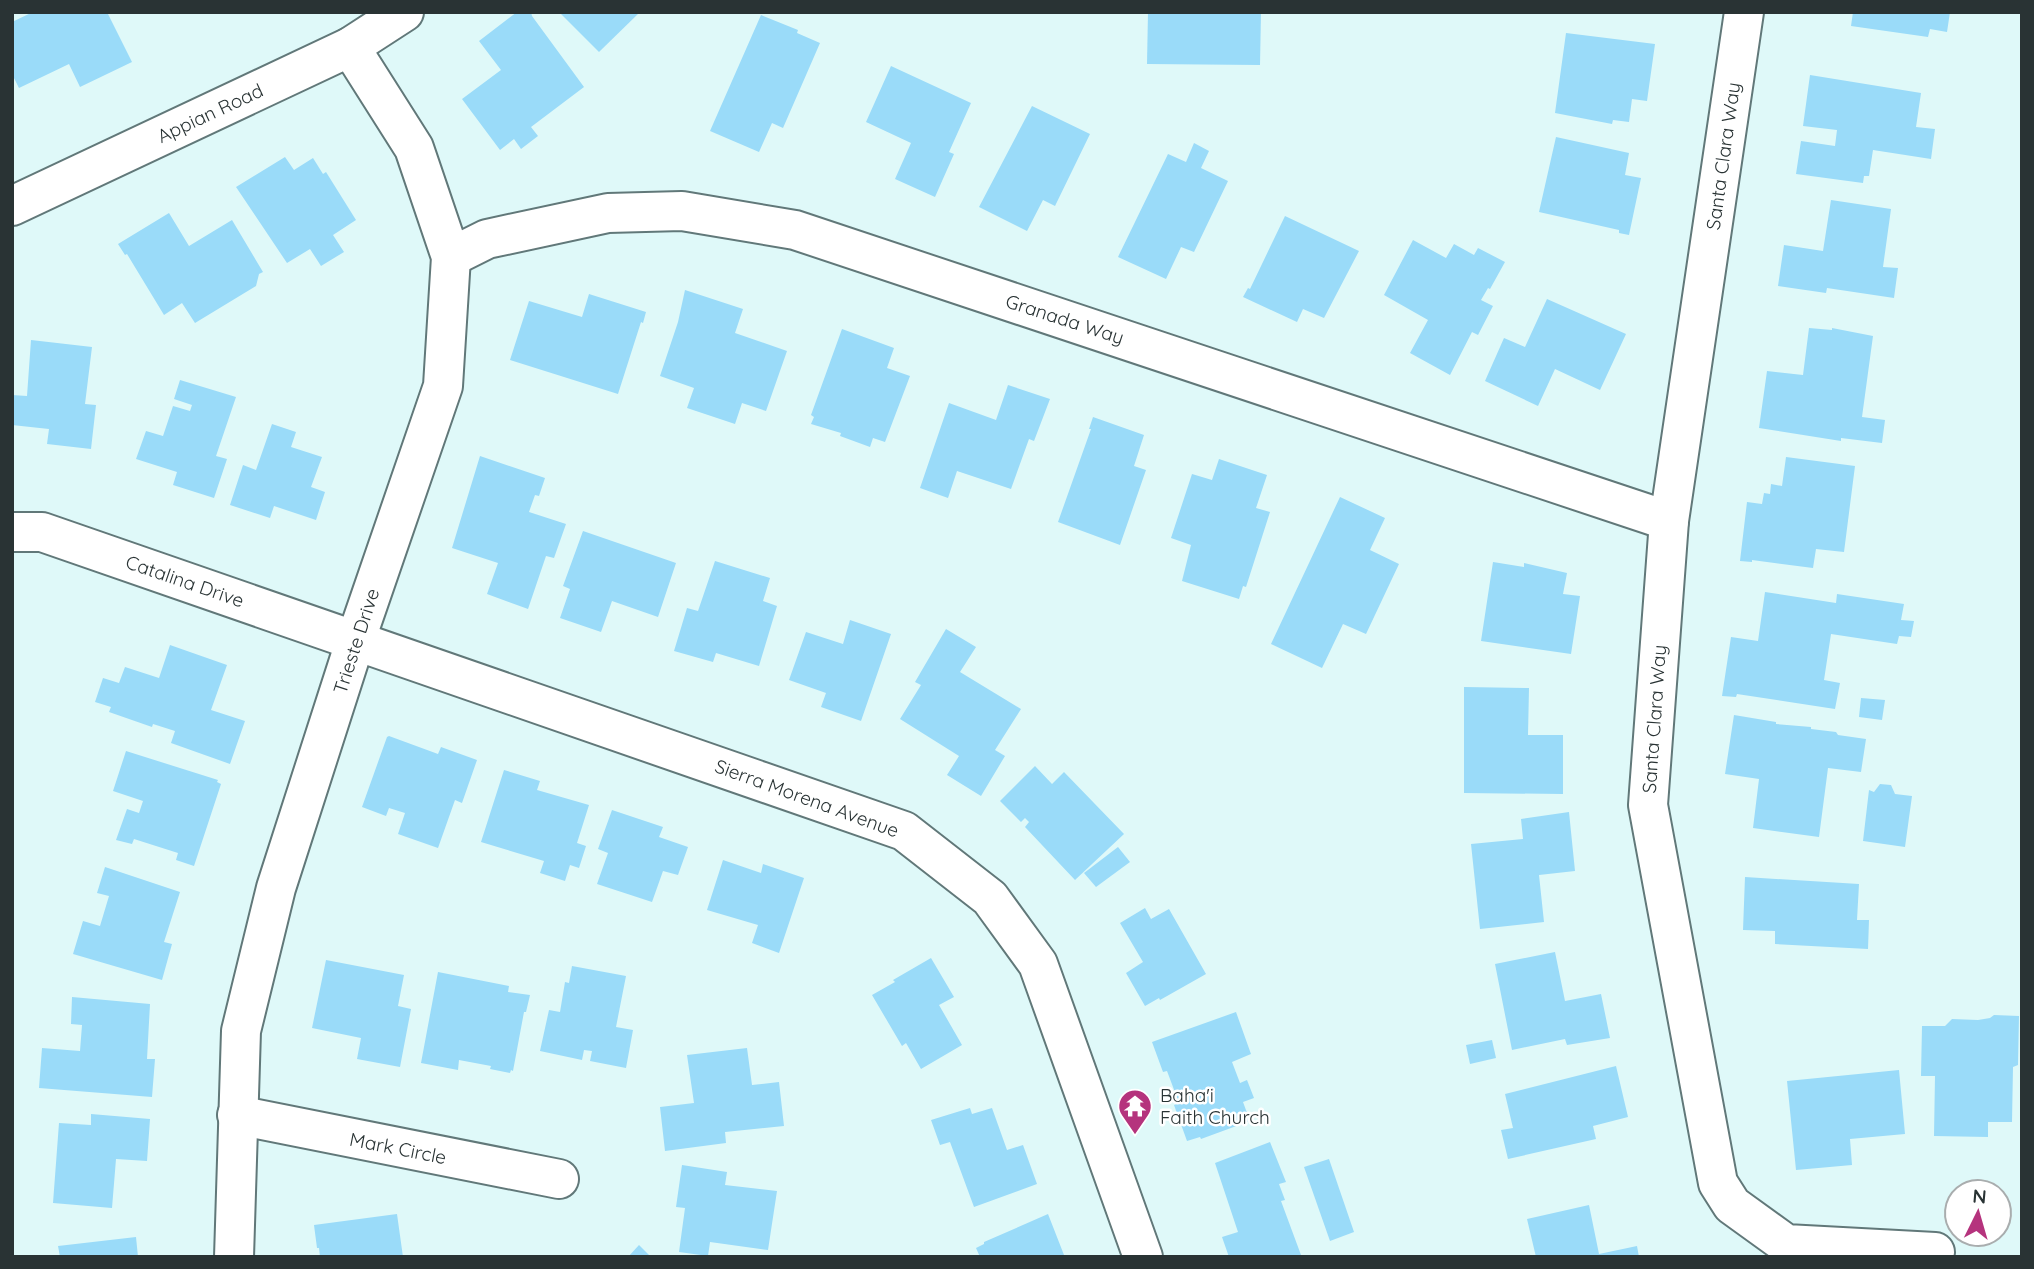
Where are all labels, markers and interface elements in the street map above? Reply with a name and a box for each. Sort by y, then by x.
street label: Appian Road [153,78,267,148]
street label: Santa Clara Way [1701,81,1745,231]
street label: Granada Way [1003,289,1127,349]
street label: Catalina Drive [123,550,247,612]
street label: Trieste Drive [328,585,384,697]
street label: Santa Clara Way [1637,644,1671,794]
street label: Sierra Morena Avenue [712,754,902,842]
place label: Baha'i Faith Church [1160,1083,1270,1129]
temple icon: Baha'i Faith Church [1116,1087,1154,1136]
street label: Mark Circle [348,1127,448,1169]
north arrow [1943,1178,2013,1248]
text: N [1971,1184,1987,1209]

